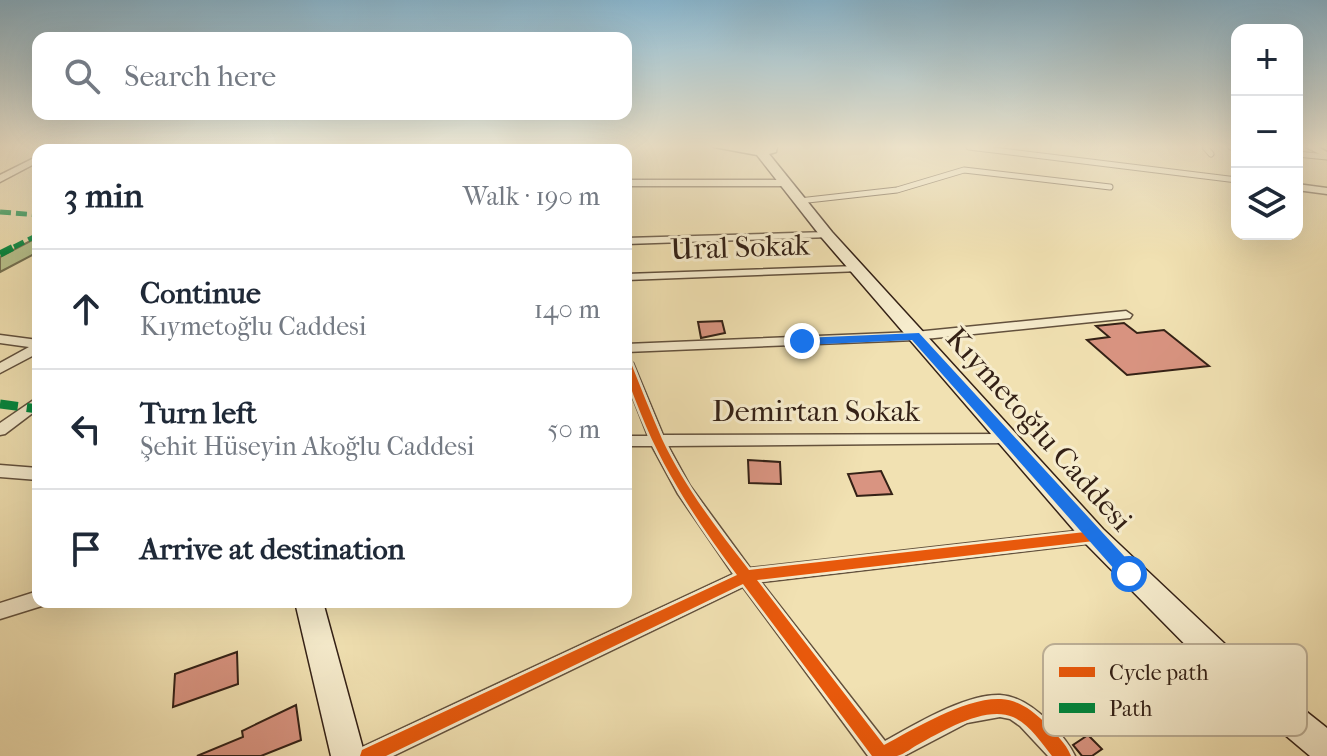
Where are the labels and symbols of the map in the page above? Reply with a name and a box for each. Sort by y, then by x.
street label: Ural Sokak [669,228,811,267]
street label: Kıymetoğlu Caddesi [938,321,1139,538]
route end [784,323,820,359]
street label: Demirtan Sokak [712,394,921,429]
route start [1111,556,1147,592]
legend [1043,644,1307,736]
text: Cycle path [1109,660,1209,686]
text: Path [1109,696,1153,722]

